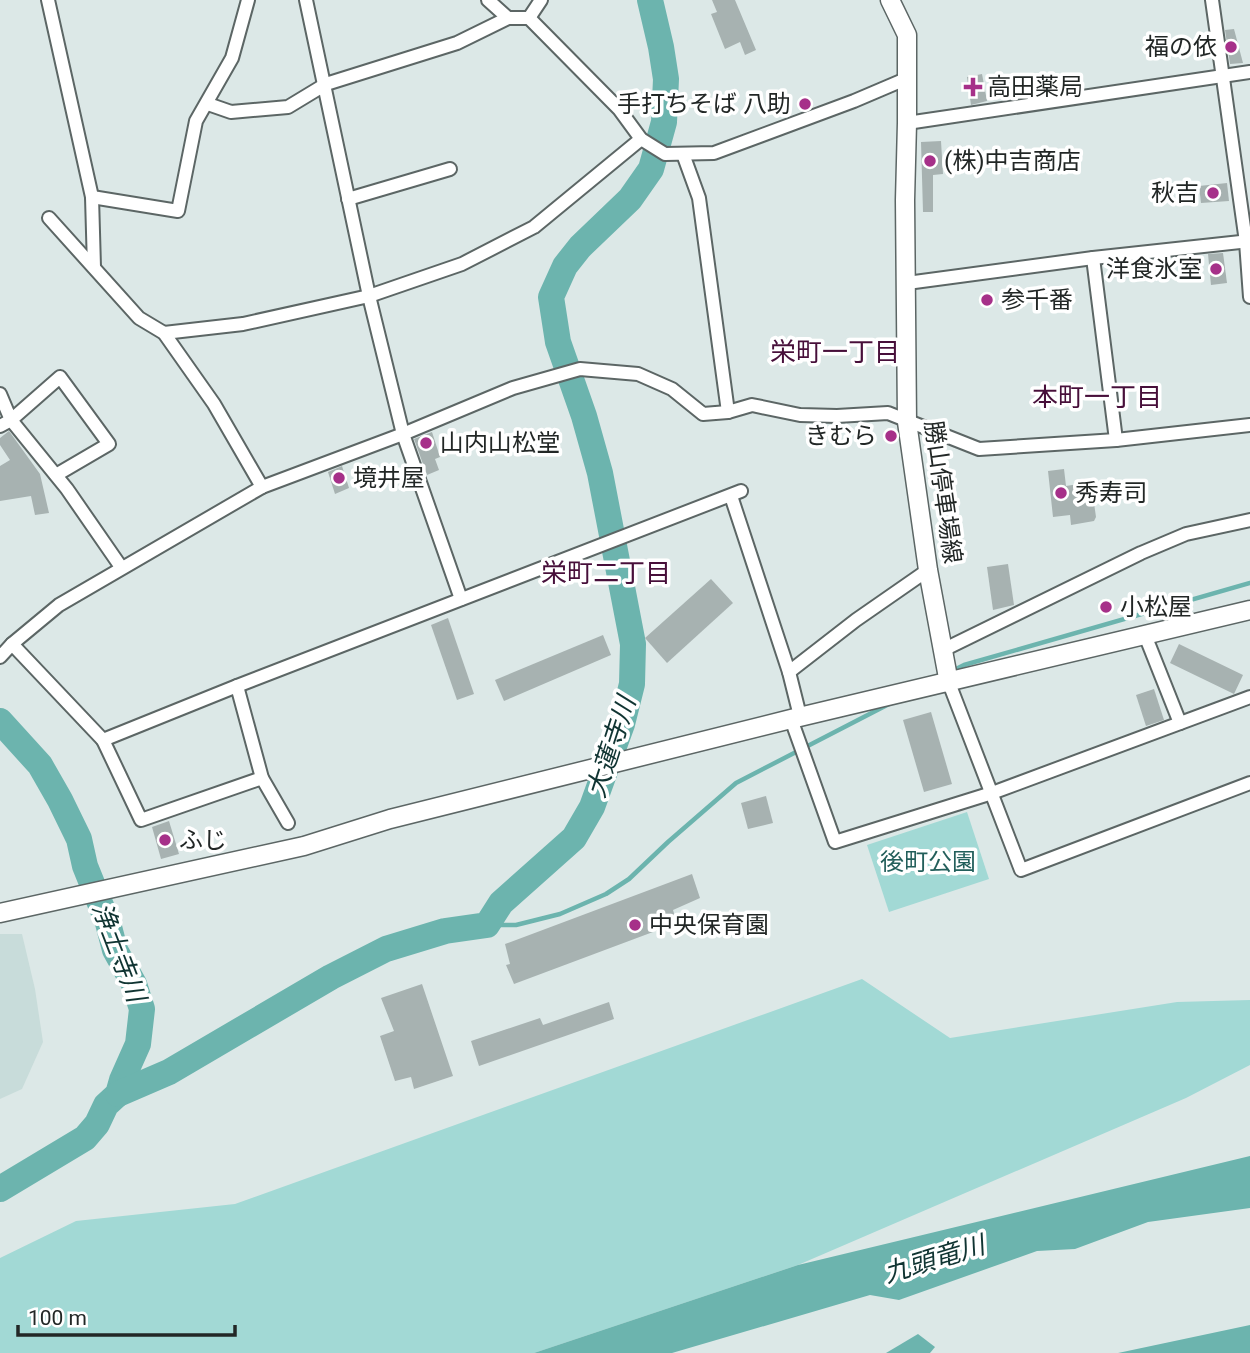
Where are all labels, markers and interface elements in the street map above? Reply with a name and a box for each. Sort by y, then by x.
place label: 福の依 [1145,33,1217,61]
marker: 福の依 [1223,39,1239,55]
place label: 高田薬局 [987,73,1083,101]
marker: 高田薬局 [965,79,981,95]
place label: 手打ちそば 八助 [617,90,791,118]
marker: 手打ちそば 八助 [797,96,813,112]
place label: (株)中吉商店 [944,147,1081,175]
marker: (株)中吉商店 [922,153,938,169]
place label: 秋吉 [1151,179,1199,207]
marker: 秋吉 [1205,185,1221,201]
place label: 洋食氷室 [1106,255,1202,283]
marker: 洋食氷室 [1208,261,1224,277]
place label: 参千番 [1001,286,1073,314]
marker: 参千番 [979,292,995,308]
district label: 栄町一丁目 [770,337,900,367]
district label: 本町一丁目 [1032,382,1162,412]
street label: 勝山停車場線 [919,419,967,565]
place label: きむら [805,422,877,450]
marker: きむら [883,428,899,444]
place label: 山内山松堂 [440,429,560,457]
marker: 山内山松堂 [418,435,434,451]
place label: 境井屋 [353,464,425,492]
marker: 境井屋 [331,470,347,486]
place label: 秀寿司 [1075,479,1147,507]
marker: 秀寿司 [1053,485,1069,501]
district label: 栄町二丁目 [541,558,671,588]
place label: 小松屋 [1120,593,1192,621]
marker: 小松屋 [1098,599,1114,615]
water label: 大蓮寺川 [581,690,642,801]
place label: ふじ [179,826,227,854]
marker: ふじ [157,832,173,848]
park label: 後町公園 [880,848,976,876]
water label: 浄土寺川 [86,898,153,1009]
place label: 中央保育園 [649,911,769,939]
marker: 中央保育園 [627,917,643,933]
water label: 九頭竜川 [880,1229,991,1289]
scale bar [18,1294,234,1338]
text: 100 m [28,1306,87,1330]

